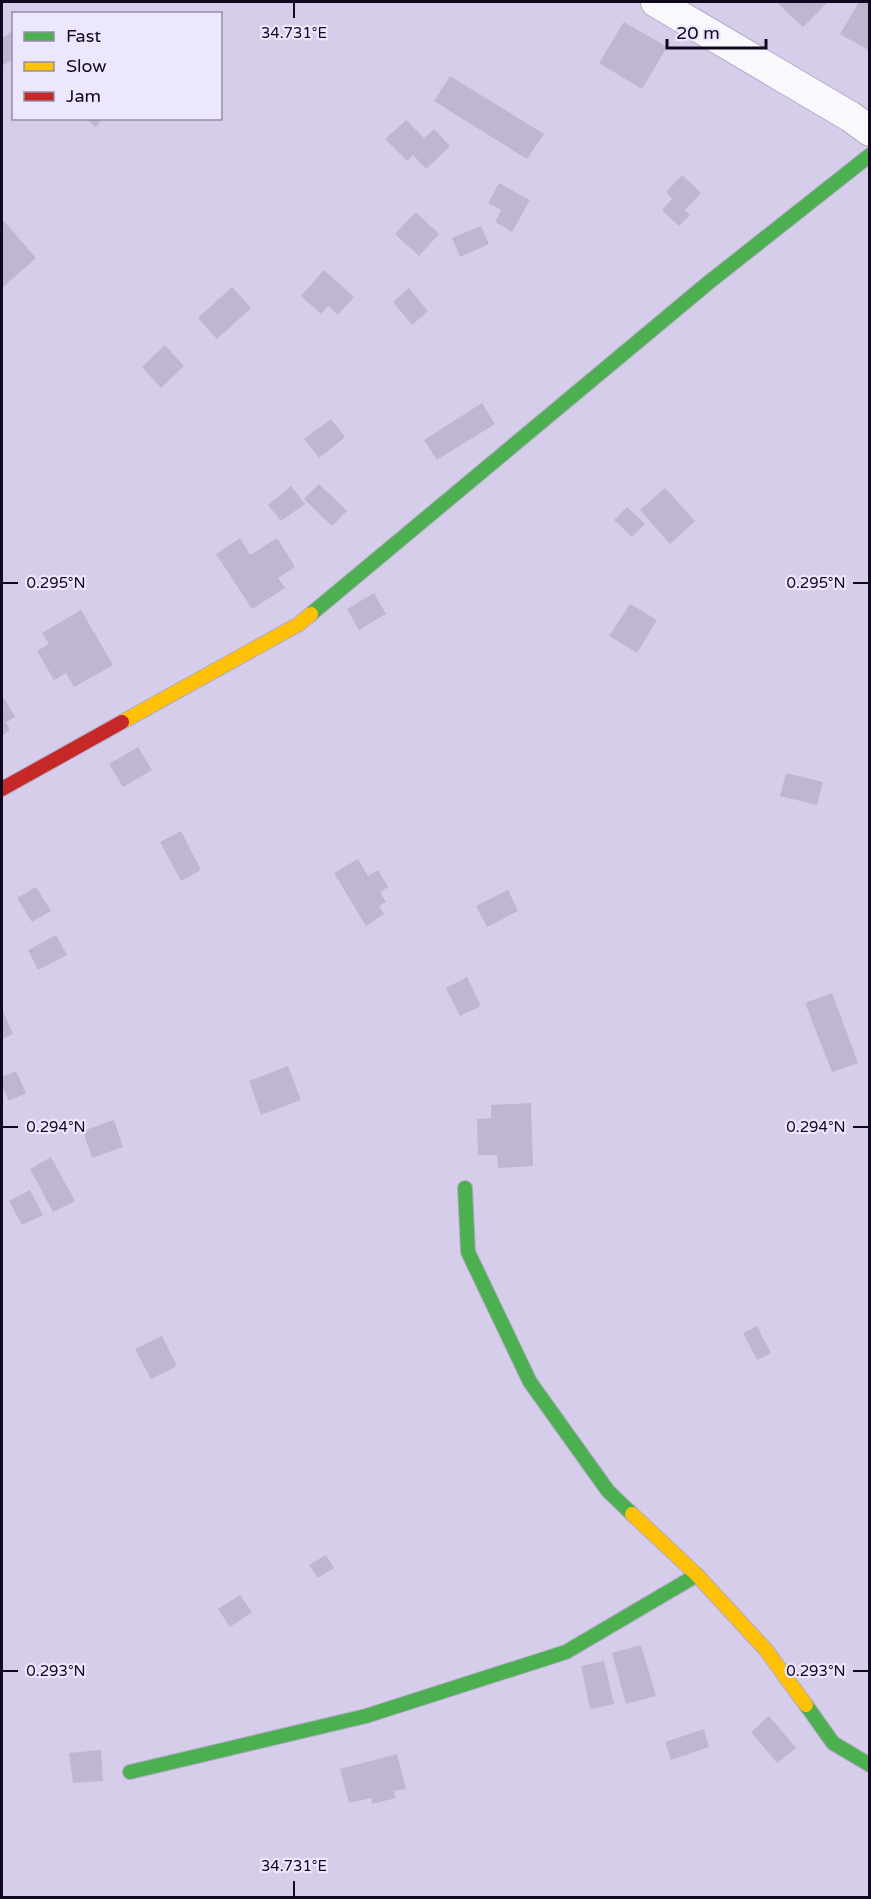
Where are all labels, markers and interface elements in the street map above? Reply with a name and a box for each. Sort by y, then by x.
legend [12,12,222,120]
scale bar [667,12,766,50]
text: 20 m [676,22,720,44]
text: 34.731°E [261,24,327,42]
text: Fast [66,25,101,47]
text: Slow [66,55,107,77]
text: Jam [66,85,101,107]
text: 0.295°N [27,574,86,592]
text: 0.295°N [787,574,846,592]
text: 0.294°N [26,1118,86,1136]
text: 0.294°N [786,1118,846,1136]
text: 0.293°N [26,1662,86,1680]
text: 0.293°N [786,1662,846,1680]
text: 34.731°E [261,1857,327,1875]

